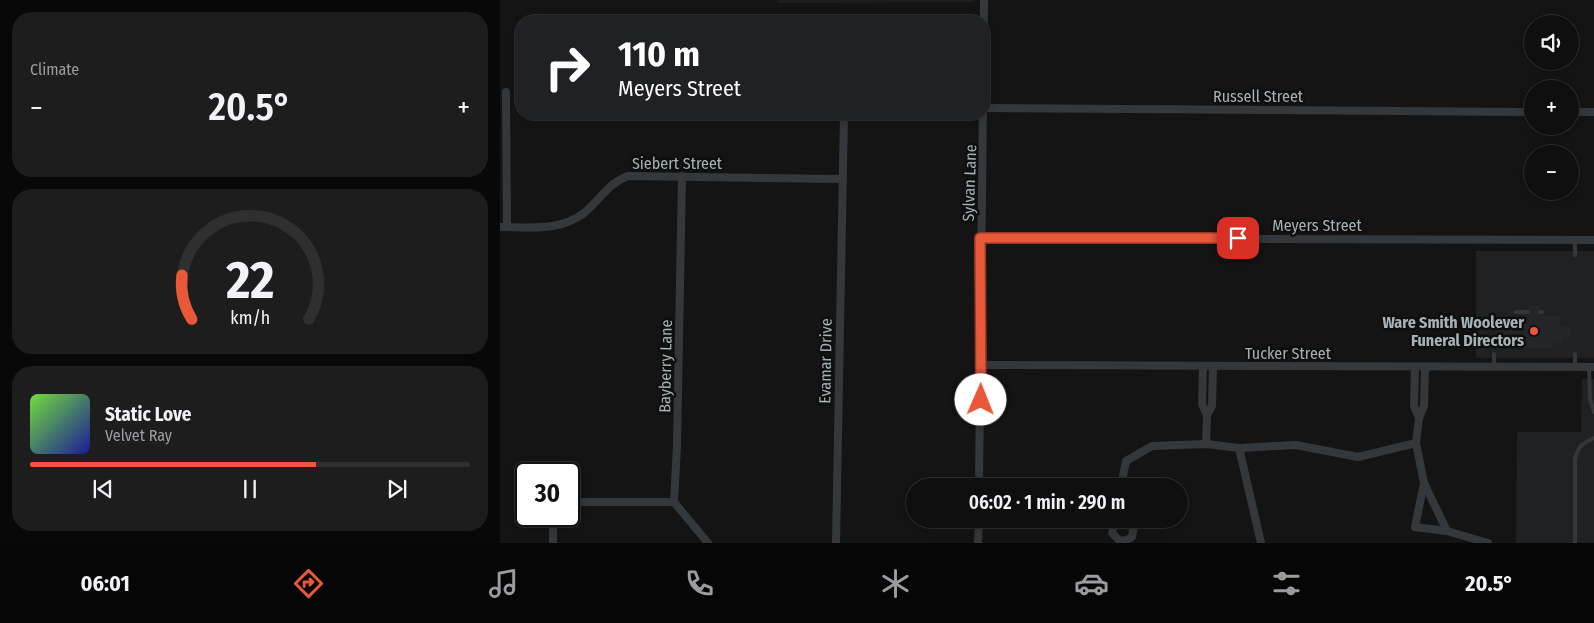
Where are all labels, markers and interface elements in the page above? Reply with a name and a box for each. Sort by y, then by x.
map controls [1524,15,1579,200]
button: sound [1524,15,1579,70]
text: 110 m [618,33,700,75]
icon: right [535,35,600,100]
text: Climate [30,60,79,79]
text: Meyers Street [618,75,741,102]
button: + [1524,80,1579,135]
text: 20.5° [209,84,291,130]
street label: Russell Street [1213,87,1304,106]
text: − [30,91,43,124]
text: + [457,91,470,124]
street label: Sylvan Lane [959,144,980,222]
button: − [1524,145,1579,200]
street label: Siebert Street [632,154,723,173]
street label: Meyers Street [1272,216,1363,235]
pin [1217,217,1259,259]
icon: arrive [1224,224,1252,252]
text: 22 [225,249,274,312]
text: km/h [230,307,270,329]
place label: Ware Smith Woolever Funeral Directors [1382,313,1524,350]
street label: Evamar Drive [815,318,836,404]
street label: Bayberry Lane [655,319,676,413]
marker: Ware Smith Woolever Funeral Directors [1528,325,1540,337]
street label: Tucker Street [1245,344,1332,363]
position arrow [954,373,1006,425]
text: Static Love [105,403,192,426]
text: Velvet Ray [105,426,172,445]
speed limit sign: 30 [515,462,580,527]
icon: previous [89,475,117,503]
icon: pause [236,475,264,503]
icon: next [383,475,411,503]
text: 06:02 · 1 min · 290 m [969,491,1125,514]
icon: directions [291,566,326,601]
icon: music [486,566,521,601]
icon: phone [682,566,717,601]
icon: climate [878,566,913,601]
icon: car [1074,566,1109,601]
icon: filters [1269,566,1304,601]
text: 06:01 [80,570,130,597]
text: 20.5° [1465,570,1514,597]

